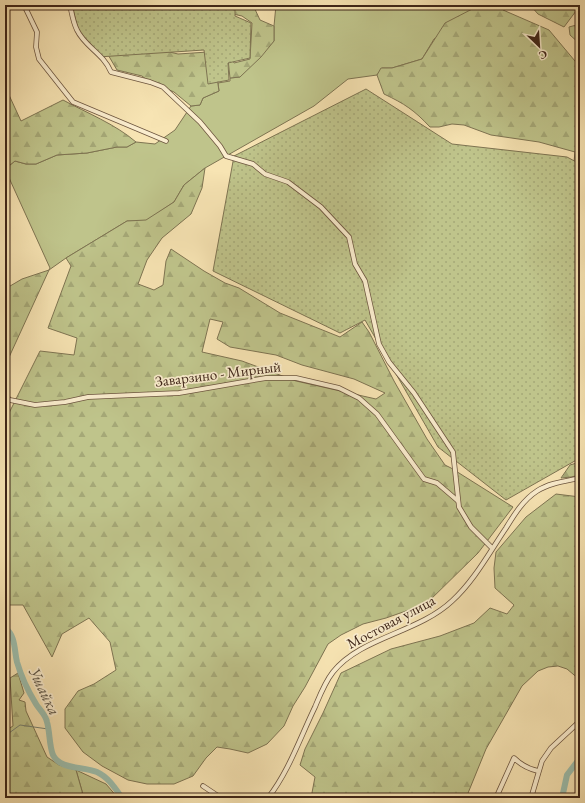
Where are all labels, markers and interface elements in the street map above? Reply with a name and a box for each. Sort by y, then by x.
north arrow [519,26,559,66]
text: С [537,47,550,63]
street label: Заварзино - Мирный [154,356,282,391]
street label: Мостовая улица [343,590,438,653]
water label: Ушайка [24,664,65,719]

